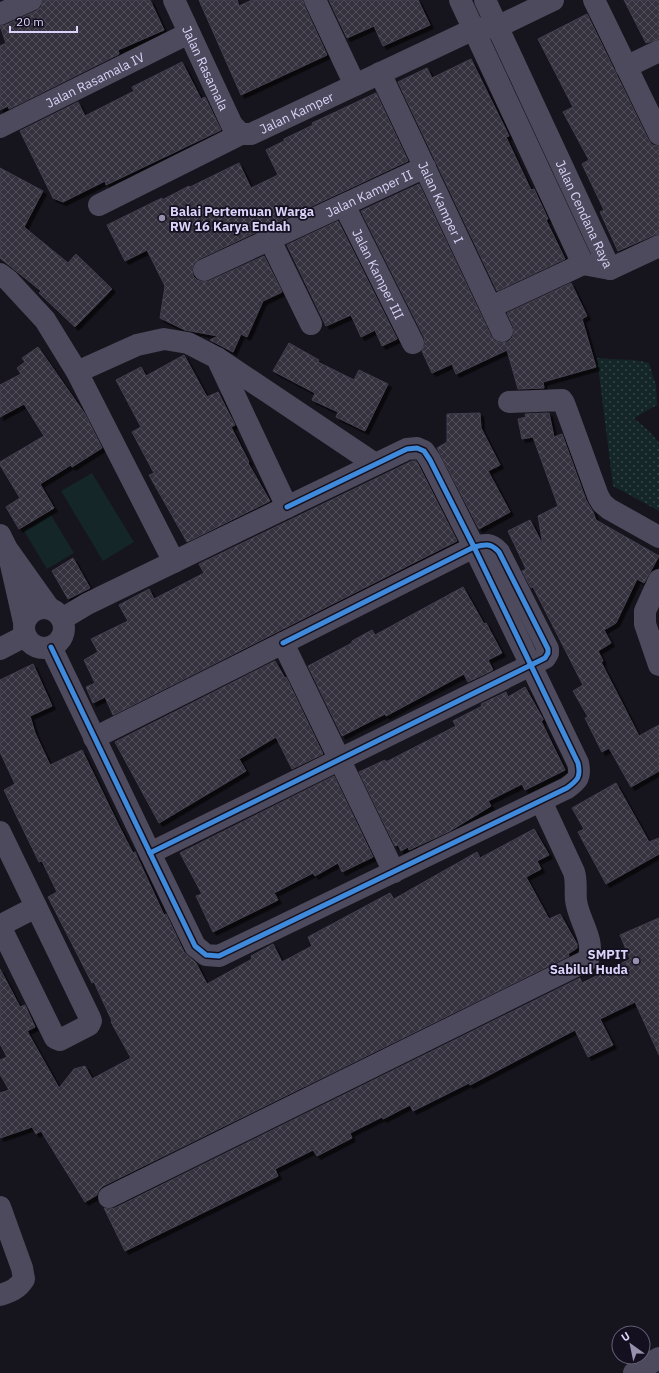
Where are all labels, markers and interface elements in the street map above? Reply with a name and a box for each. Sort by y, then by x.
scale bar [10,8,77,34]
text: 20 m [16,14,44,29]
street label: Jalan Rasamala [179,23,233,113]
street label: Jalan Rasamala IV [43,48,147,111]
street label: Jalan Kamper [256,88,337,137]
street label: Jalan Cendana Raya [552,157,617,271]
street label: Jalan Kamper I [414,159,468,246]
street label: Jalan Kamper II [323,166,415,221]
place label: Balai Pertemuan Warga RW 16 Karya Endah [170,203,314,235]
marker: Balai Pertemuan Warga RW 16 Karya Endah [157,213,167,223]
street label: Jalan Kamper III [349,226,408,322]
place label: SMPIT Sabilul Huda [550,946,628,978]
marker: SMPIT Sabilul Huda [631,956,641,966]
north arrow [611,1325,651,1365]
text: U [619,1329,633,1345]

